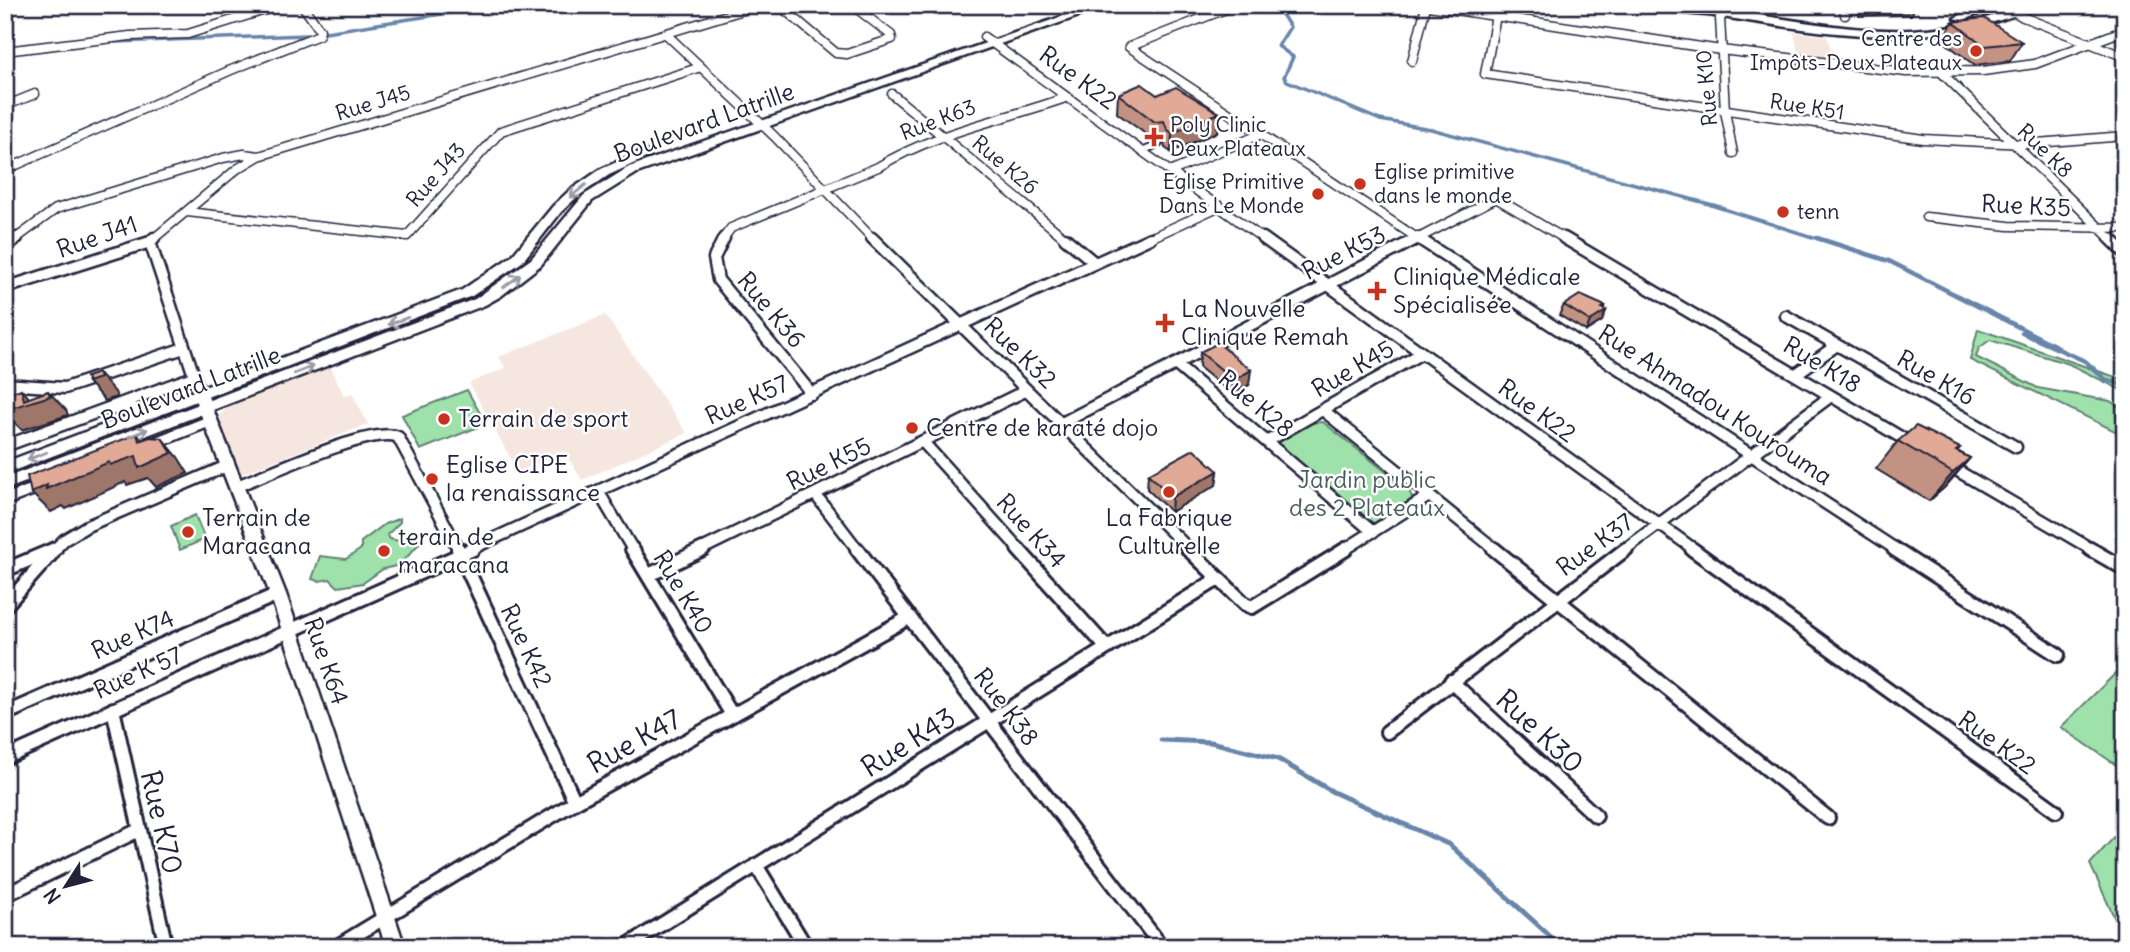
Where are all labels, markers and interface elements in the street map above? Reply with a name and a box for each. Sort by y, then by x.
place label: Centre des Impôts-Deux Plateaux [1750,25,1962,76]
street label: Rue K22 [1034,39,1123,115]
marker: Centre des Impôts-Deux Plateaux [1968,43,1984,59]
street label: Rue K10 [1690,49,1723,127]
street label: Boulevard Latrille [609,76,798,169]
street label: Rue J45 [332,78,414,127]
street label: Rue K51 [1768,87,1846,126]
street label: Rue K63 [896,93,979,146]
place label: Poly Clinic Deux Plateaux [1170,111,1306,162]
street label: Rue K8 [2012,118,2079,184]
marker: Poly Clinic Deux Plateaux [1144,127,1164,147]
street label: Rue K26 [967,129,1044,200]
street label: Rue J43 [400,137,471,212]
place label: Eglise primitive dans le monde [1374,158,1515,209]
place label: Eglise Primitive Dans Le Monde [1159,168,1304,219]
marker: Eglise primitive dans le monde [1352,176,1368,192]
one-way arrow [569,183,587,198]
marker: Eglise Primitive Dans Le Monde [1310,186,1326,202]
street label: Rue K35 [1980,188,2072,222]
place label: tenn [1797,198,1839,225]
marker: tenn [1775,204,1791,220]
street label: Rue J41 [52,208,141,264]
street label: Rue K53 [1297,218,1390,286]
place label: Clinique Médicale Spécialisée [1393,261,1580,319]
street label: Rue K36 [731,265,812,353]
one-way arrow [502,274,521,288]
marker: Clinique Médicale Spécialisée [1367,281,1387,301]
place label: La Nouvelle Clinique Remah [1181,293,1349,351]
street label: Rue K32 [978,310,1063,394]
marker: La Nouvelle Clinique Remah [1155,313,1175,333]
one-way arrow [387,316,409,329]
street label: Rue Ahmadou Kourouma [1593,317,1838,491]
street label: Rue K18 [1778,329,1867,399]
street label: Rue K45 [1306,333,1399,404]
street label: Boulevard Latrille [97,339,285,435]
street label: Rue K16 [1892,343,1981,411]
one-way arrow [292,363,314,375]
street label: Rue K28 [1213,363,1301,443]
street label: Rue K57 [700,367,793,431]
street label: Rue K22 [1493,372,1582,448]
place label: Terrain de sport [458,403,628,433]
marker: Terrain de sport [436,411,452,427]
place label: Centre de karaté dojo [926,412,1158,442]
marker: Centre de karaté dojo [904,420,920,436]
one-way arrow [126,426,148,438]
street label: Rue K55 [781,430,876,496]
place label: Eglise CIPE la renaissance [446,449,600,507]
one-way arrow [26,450,48,463]
park label: Jardin public des 2 Plateaux [1289,464,1445,522]
marker: Eglise CIPE la renaissance [424,471,440,487]
marker: La Fabrique Culturelle [1161,484,1177,500]
street label: Rue K34 [990,487,1073,574]
place label: Terrain de Maracana [202,502,311,560]
place label: La Fabrique Culturelle [1106,502,1232,560]
street label: Rue K37 [1550,506,1639,582]
place label: terain de maracana [398,521,509,579]
marker: Terrain de Maracana [180,524,196,540]
marker: terain de maracana [376,543,392,559]
street label: Rue K40 [647,544,720,639]
street label: Rue K42 [494,599,559,692]
street label: Rue K74 [86,603,179,666]
street label: Rue K64 [298,613,356,708]
street label: Rue K 57 [89,639,187,705]
street label: Rue K38 [968,661,1046,751]
street label: Rue K30 [1489,681,1591,781]
street label: Rue K43 [854,699,962,785]
street label: Rue K47 [581,700,688,781]
street label: Rue K22 [1953,704,2042,780]
street label: Rue K70 [133,767,191,877]
north arrow [32,850,102,920]
text: N [39,884,66,908]

